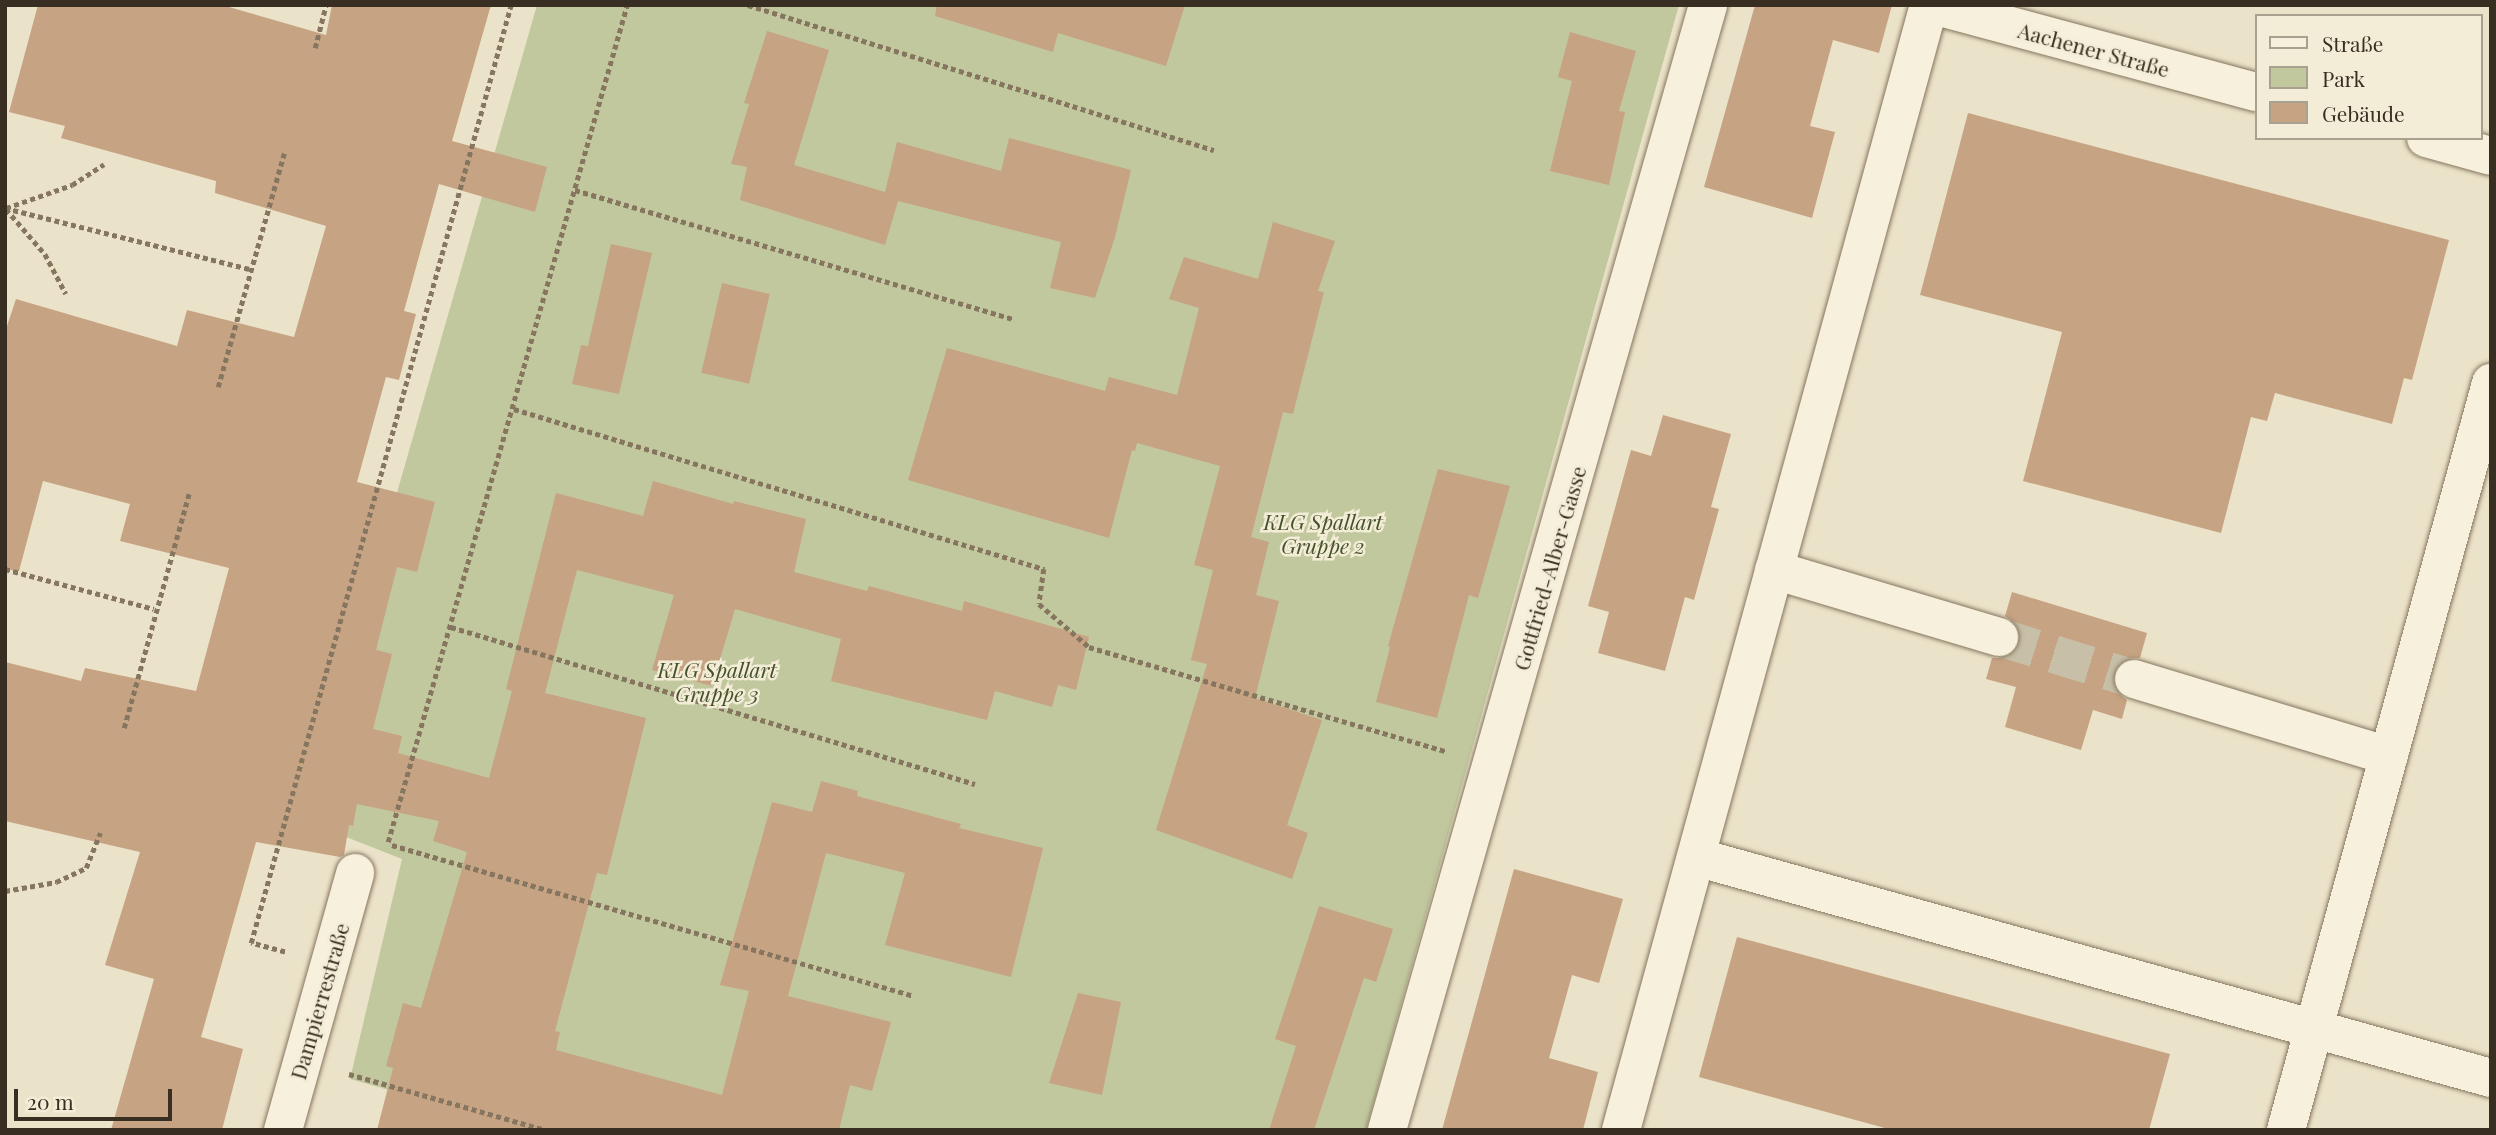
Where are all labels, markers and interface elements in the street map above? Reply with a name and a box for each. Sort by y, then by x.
legend [2254,14,2482,140]
street label: Aachener Straße [2015,17,2173,81]
text: Straße [2322,29,2383,57]
text: Park [2322,64,2365,92]
text: Gebäude [2322,99,2405,127]
street label: Gottfried-Alber-Gasse [1508,463,1590,673]
park label: KLG Spallart Gruppe 2 [1263,508,1383,558]
park label: KLG Spallart Gruppe 3 [657,656,777,706]
street label: Dampierrestraße [285,920,353,1082]
scale bar [18,1076,175,1120]
text: 20 m [27,1087,74,1115]

